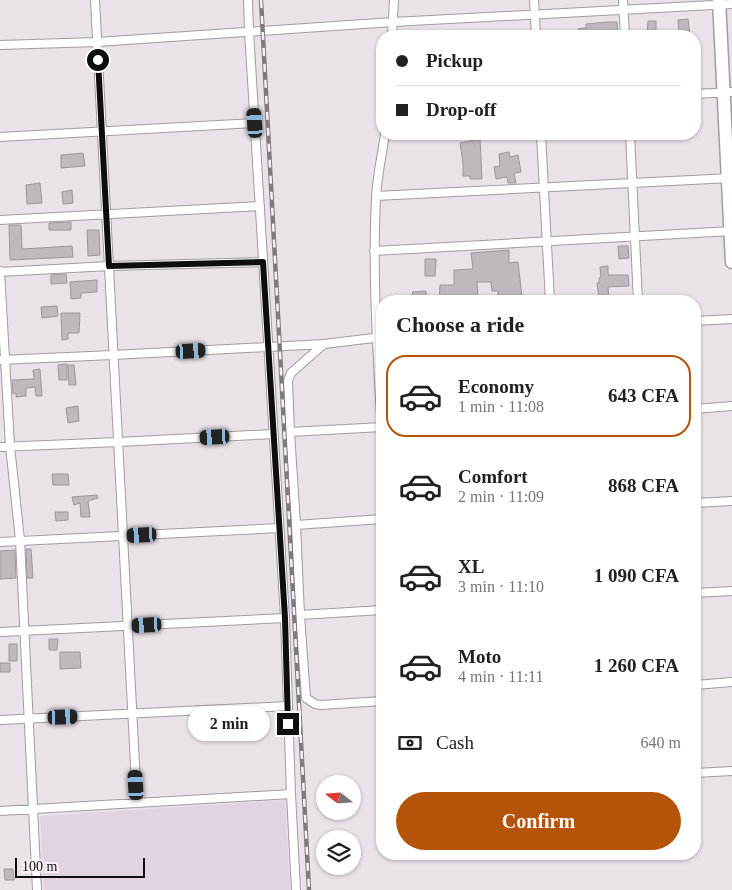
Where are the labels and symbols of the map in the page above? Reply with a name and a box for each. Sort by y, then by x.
route start [87,49,109,71]
car [246,108,263,138]
car [175,343,206,359]
car [199,429,230,445]
car [126,527,157,543]
car [131,617,162,633]
callout: 2 min [188,706,270,742]
car [47,709,78,725]
route end [277,713,299,735]
car [127,770,144,800]
north arrow [316,775,361,820]
scale bar [15,855,145,878]

